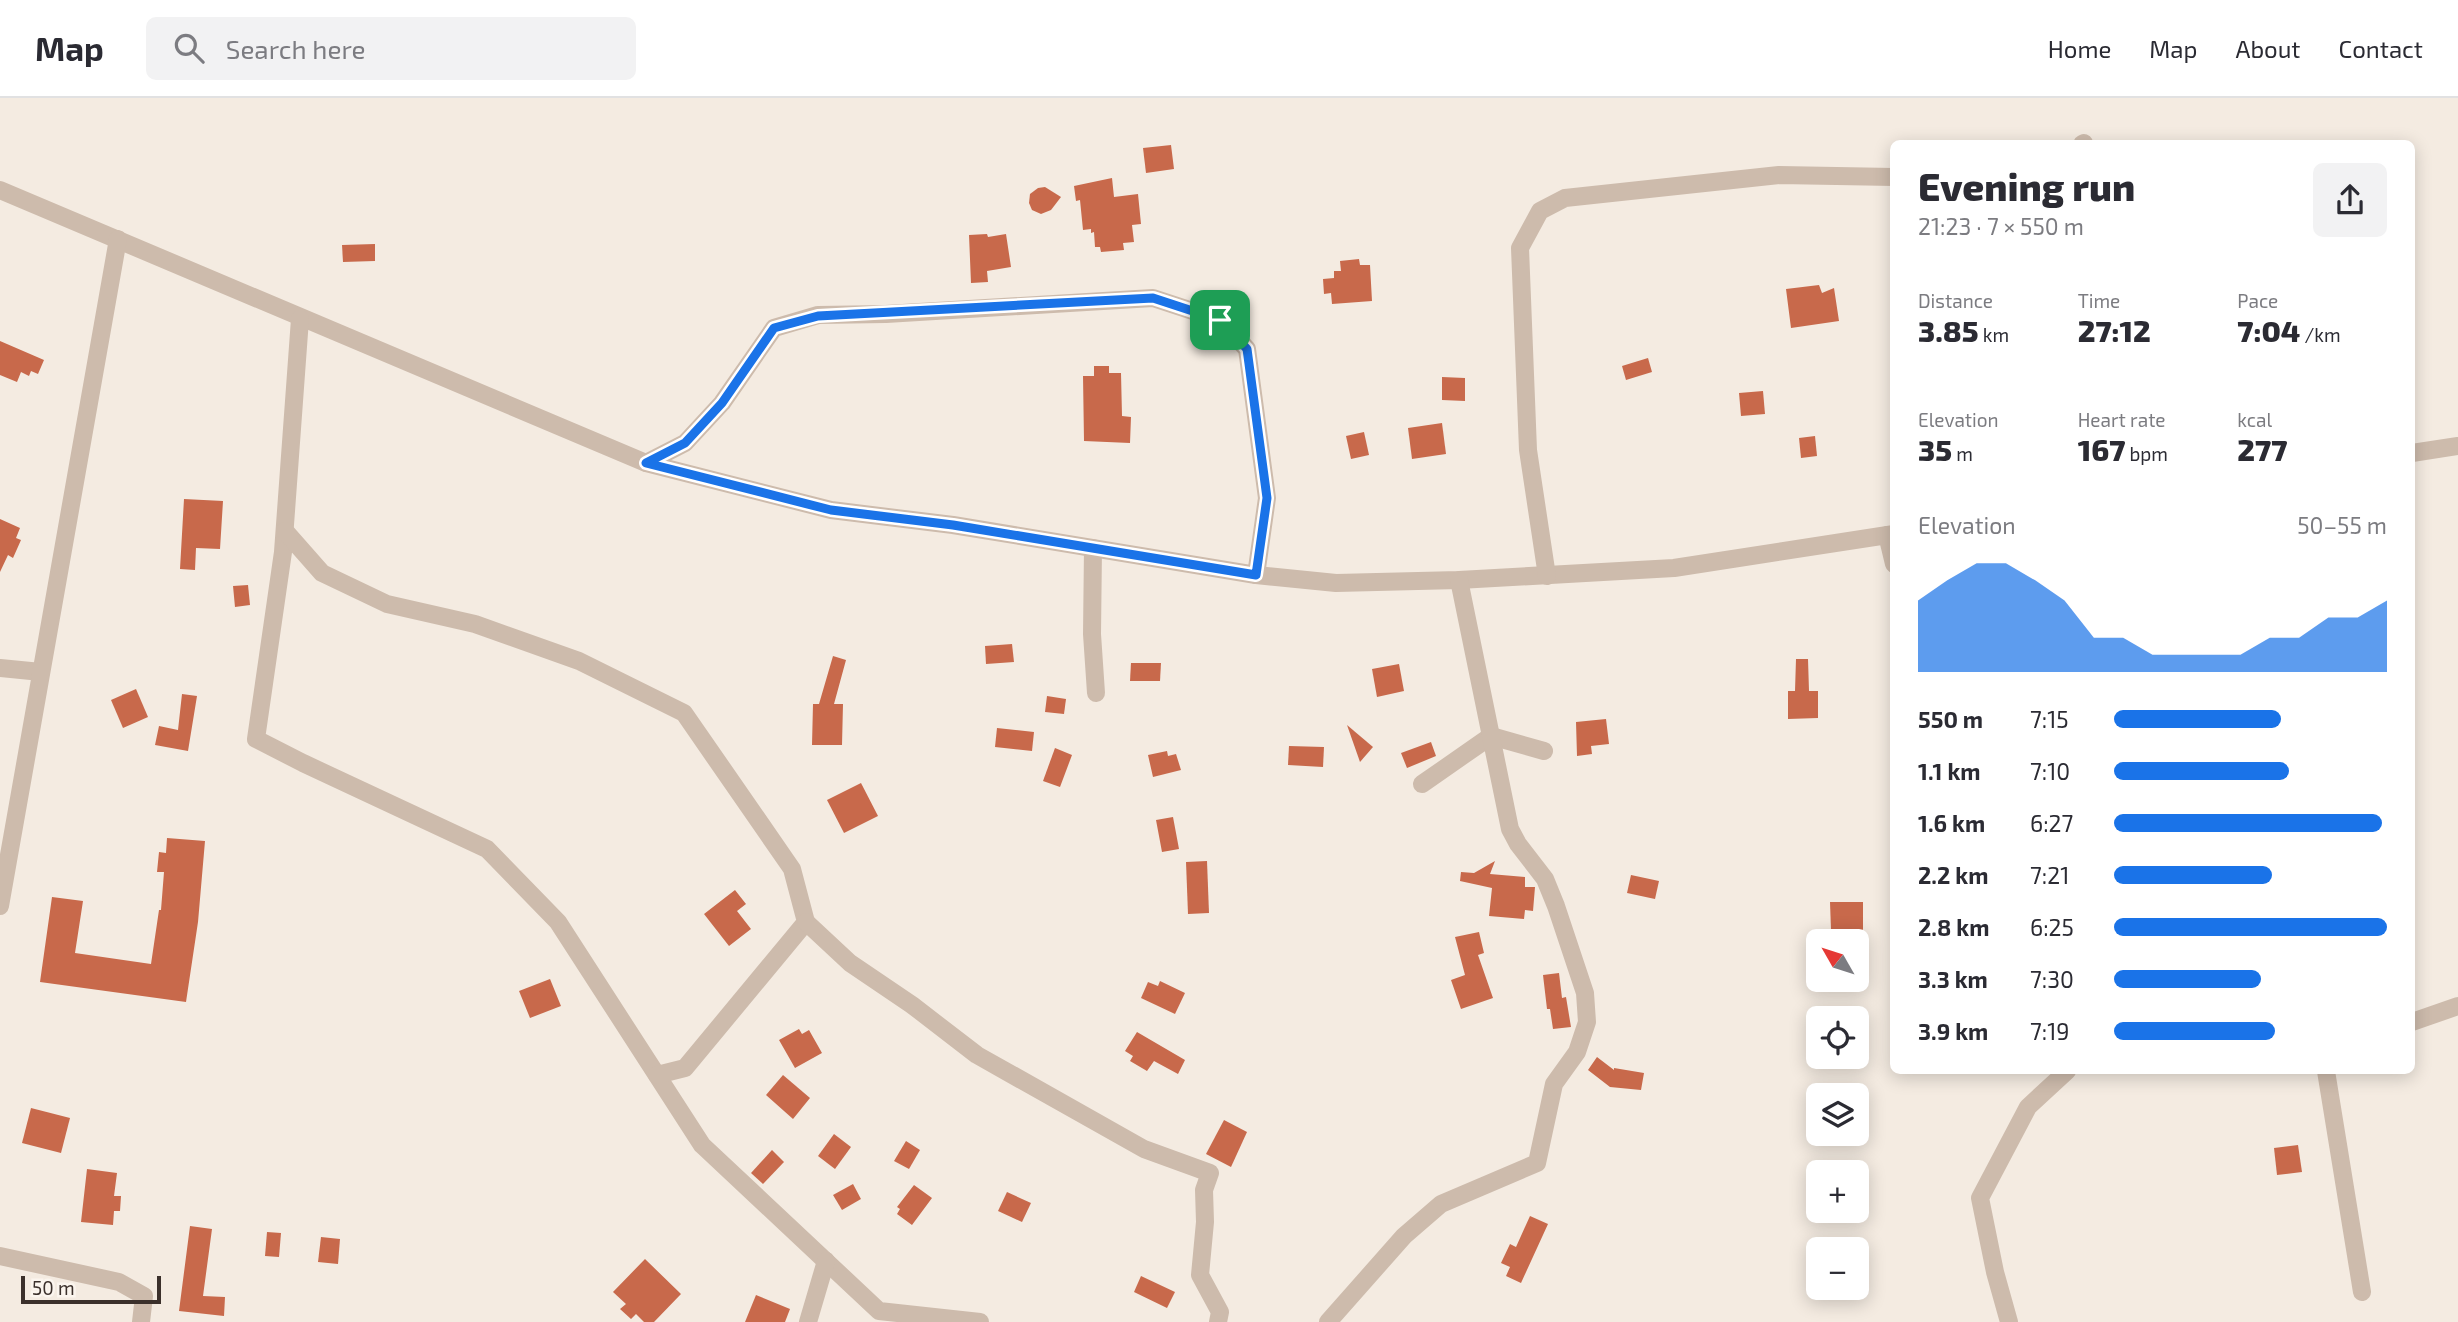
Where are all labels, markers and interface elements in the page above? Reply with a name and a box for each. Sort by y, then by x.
search box [146,17,636,80]
text: Map [35,28,104,68]
icon: search [170,29,208,67]
text: Search here [226,33,365,64]
text: Home [2048,34,2111,63]
text: Map [2149,34,2197,63]
text: About [2235,34,2301,63]
text: Contact [2339,34,2423,63]
text: Evening run [1918,163,2135,209]
button: share [2313,163,2387,237]
text: 21:23 · 7 × 550 m [1918,212,2084,240]
text: Distance [1918,289,1993,312]
text: Time [2078,289,2120,312]
text: Pace [2237,289,2278,312]
pin [1190,290,1250,350]
icon: arrive [1201,301,1239,339]
text: 3.85 [1918,312,1979,348]
text: 27:12 [2078,312,2151,348]
text: 7:04 [2237,312,2300,348]
text: km [1979,323,2009,346]
text: /km [2300,323,2341,346]
text: Elevation [1918,408,1999,431]
text: Heart rate [2078,408,2166,431]
text: kcal [2237,408,2272,431]
text: 35 [1918,431,1952,467]
text: 167 [2078,431,2125,467]
text: 277 [2237,431,2287,467]
text: m [1952,442,1973,465]
text: bpm [2125,442,2168,465]
text: Elevation [1918,511,2016,539]
text: 50–55 m [2297,511,2387,539]
text: 550 m [1918,705,1983,733]
text: 7:15 [2030,705,2069,733]
text: 1.1 km [1918,757,1981,785]
text: 7:10 [2030,757,2070,785]
text: 1.6 km [1918,809,1985,837]
text: 6:27 [2030,809,2073,837]
text: 2.2 km [1918,861,1988,889]
text: 7:21 [2030,861,2069,889]
text: 2.8 km [1918,913,1989,941]
text: 6:25 [2030,913,2074,941]
north arrow [1806,929,1869,992]
map controls [1806,929,1869,1300]
text: 3.3 km [1918,965,1988,993]
text: 7:30 [2030,965,2074,993]
button: locate [1806,1006,1869,1069]
text: 3.9 km [1918,1017,1988,1045]
text: 7:19 [2030,1017,2070,1045]
button: layers [1806,1083,1869,1146]
button: + [1806,1160,1869,1223]
button: − [1806,1237,1869,1300]
scale bar [21,1273,161,1305]
text: 50 m [32,1276,75,1299]

